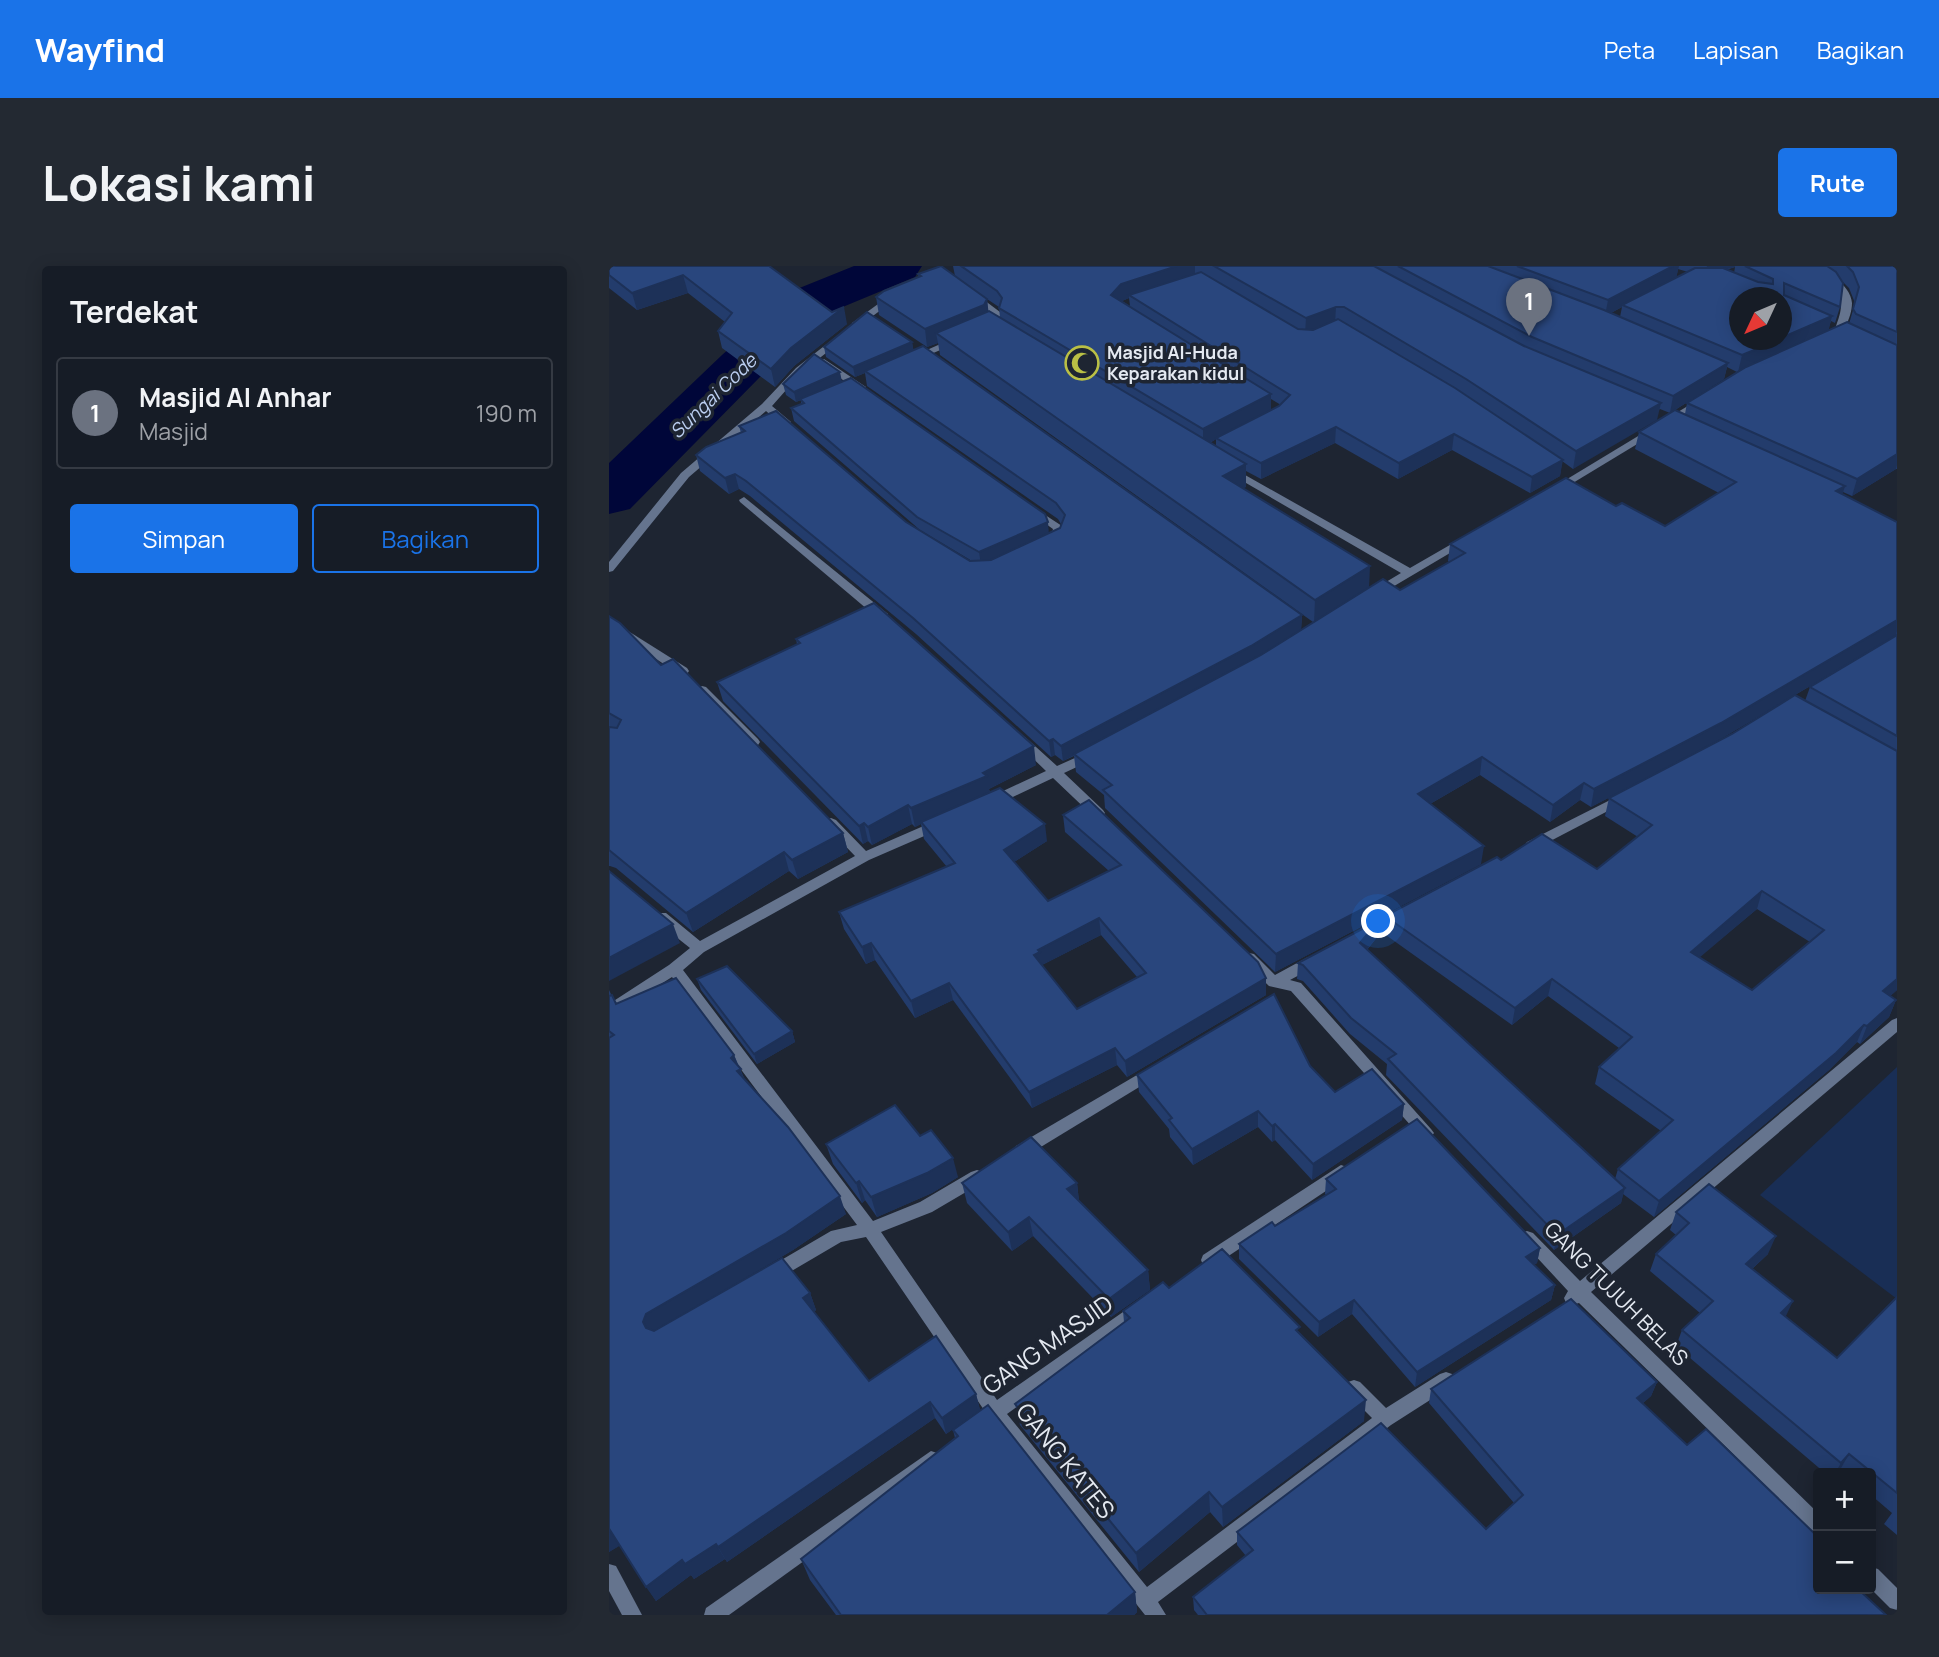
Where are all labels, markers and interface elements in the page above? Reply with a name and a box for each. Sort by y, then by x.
text: Wayfind [35,27,165,72]
text: Peta [1604,33,1655,66]
text: Lapisan [1693,33,1779,66]
text: Bagikan [1817,33,1904,66]
button: Rute [1778,148,1897,217]
text: Lokasi kami [42,149,315,216]
pin: 1 [1506,278,1552,336]
north arrow [1729,287,1792,350]
text: Terdekat [70,291,199,332]
place label: Masjid Al-Huda Keparakan kidul [1107,340,1244,385]
mosque icon: Masjid Al-Huda Keparakan kidul [1063,344,1101,382]
water label: Sungai Code [664,347,764,444]
text: Masjid Al Anhar [139,379,332,415]
text: 1 [90,397,100,429]
text: 190 m [476,397,537,429]
text: Masjid [139,415,208,447]
button: Simpan [70,504,298,573]
button: Bagikan [312,504,539,573]
your location [1361,904,1395,938]
street label: GANG TUJUH BELAS [1539,1215,1695,1371]
street label: GANG MASJID [975,1287,1119,1401]
street label: GANG KATES [1009,1395,1123,1525]
map controls [1813,1468,1876,1594]
button: + [1813,1468,1876,1531]
button: − [1813,1531,1876,1594]

